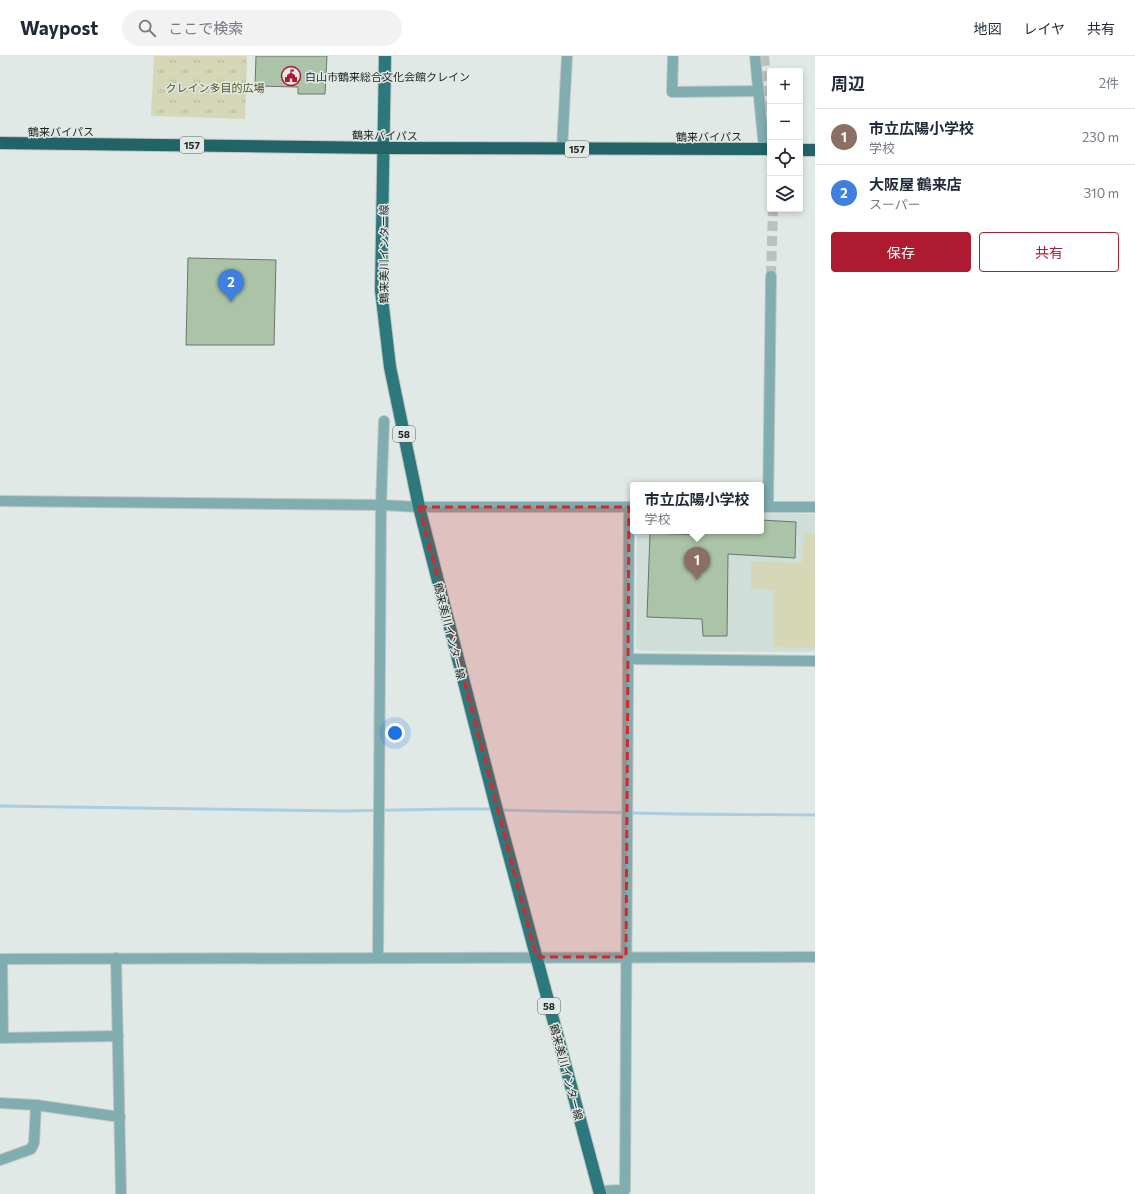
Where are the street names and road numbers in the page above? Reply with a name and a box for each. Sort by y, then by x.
street label: 鶴来バイパス [28,125,94,138]
street label: 鶴来バイパス [352,128,418,142]
street label: 鶴来バイパス [676,130,742,143]
road number: 157 [180,137,204,153]
road number: 157 [565,141,589,157]
street label: 鶴来美川インター線 [377,205,390,304]
road number: 58 [393,426,415,442]
street label: 鶴来美川インター線 [432,581,468,681]
road number: 58 [538,998,560,1014]
street label: 鶴来美川インター線 [548,1023,586,1121]

